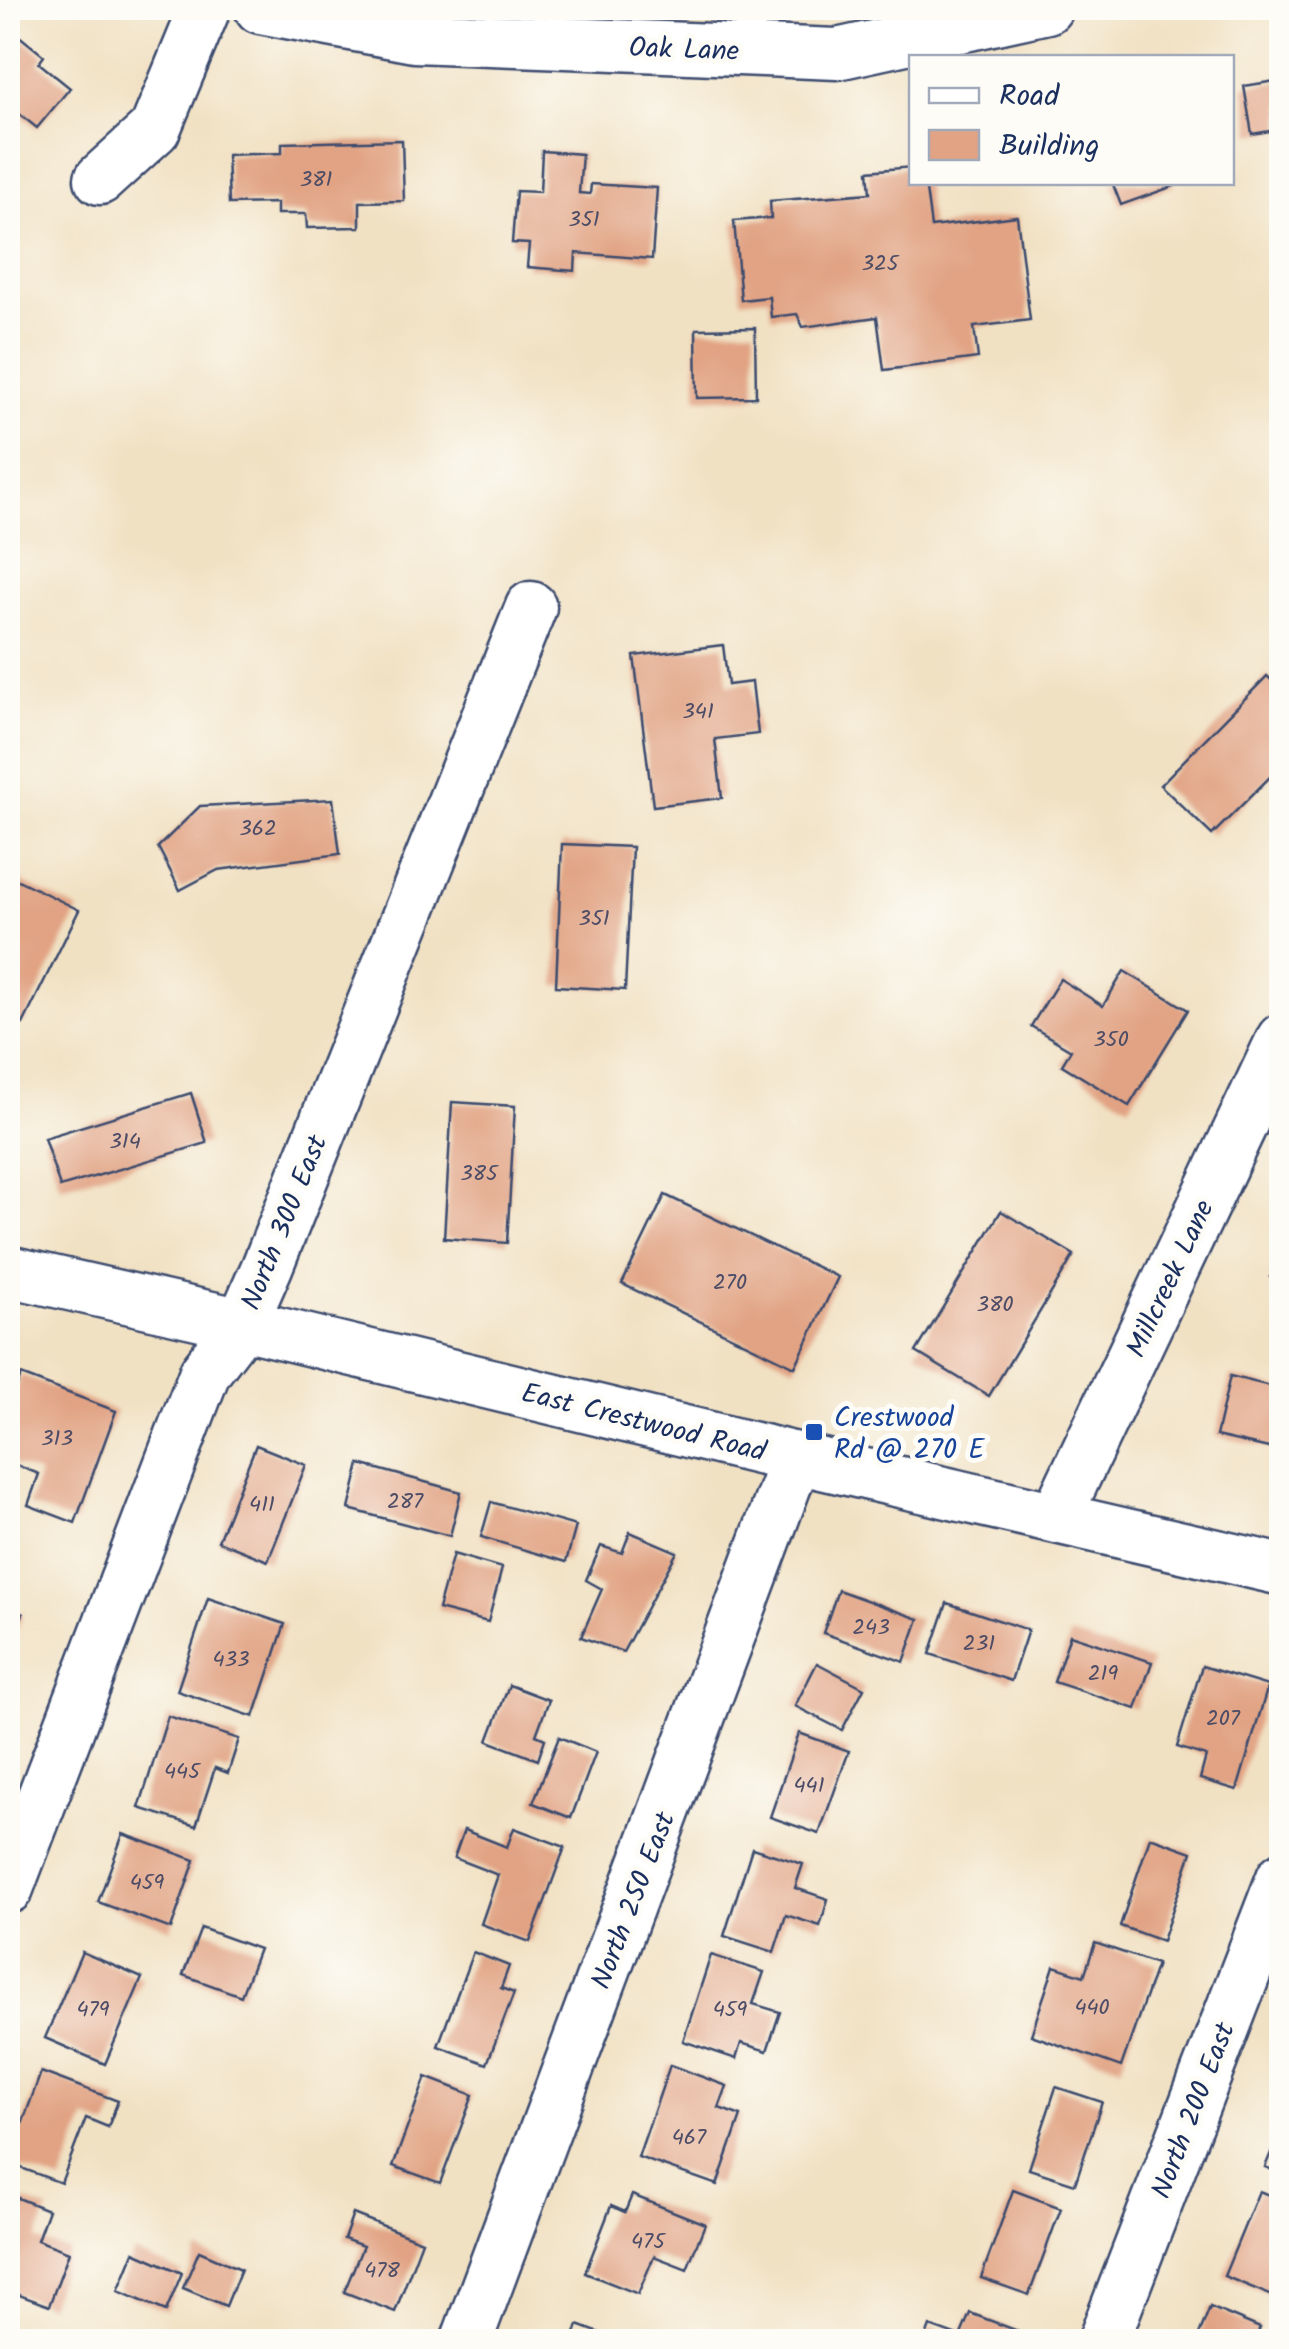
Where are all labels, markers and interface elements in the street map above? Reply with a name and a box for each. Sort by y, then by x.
street label: Oak Lane [628,26,740,75]
legend [909,55,1234,185]
text: Road [999,73,1060,121]
text: Building [999,123,1099,171]
house number: 381 [300,163,332,198]
house number: 351 [568,203,600,238]
house number: 325 [861,247,900,282]
house number: 341 [682,695,714,730]
house number: 362 [239,812,277,847]
house number: 351 [578,902,610,937]
house number: 350 [1093,1023,1129,1058]
house number: 314 [109,1125,141,1160]
street label: North 300 East [230,1127,341,1317]
house number: 385 [460,1157,499,1192]
street label: Millcreek Lane [1115,1192,1228,1365]
house number: 270 [713,1266,747,1301]
house number: 380 [977,1288,1013,1323]
street label: East Crestwood Road [516,1371,771,1476]
place label: Crestwood Rd @ 270 E [834,1396,985,1473]
marker: Crestwood Rd @ 270 E [803,1421,825,1443]
house number: 313 [41,1422,73,1457]
house number: 287 [387,1485,424,1520]
house number: 411 [249,1488,275,1523]
house number: 243 [852,1611,890,1646]
house number: 231 [963,1627,995,1662]
house number: 433 [212,1643,250,1678]
house number: 219 [1088,1657,1118,1692]
house number: 207 [1206,1702,1241,1737]
house number: 445 [164,1755,201,1790]
house number: 441 [793,1769,825,1804]
street label: North 250 East [580,1805,689,1996]
house number: 459 [130,1866,165,1901]
house number: 440 [1074,1991,1110,2026]
house number: 479 [76,1993,110,2028]
house number: 459 [713,1993,748,2028]
street label: North 200 East [1140,2015,1249,2206]
house number: 467 [672,2121,707,2156]
house number: 475 [631,2225,666,2260]
house number: 478 [364,2254,401,2289]

